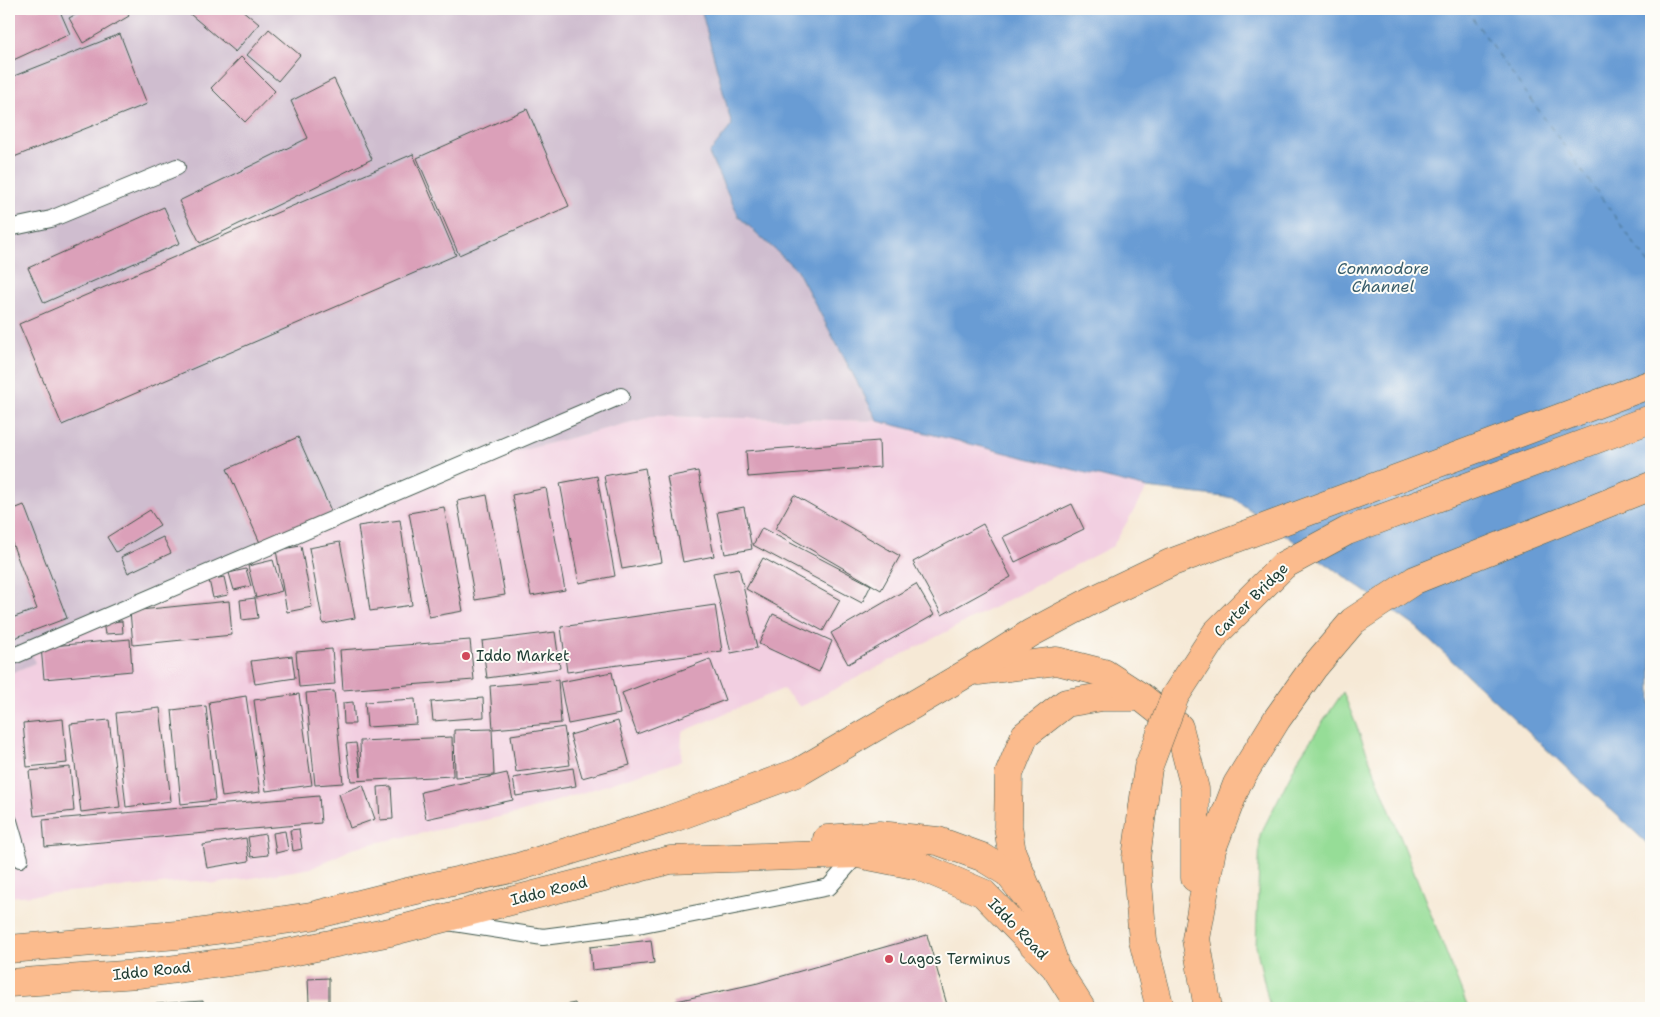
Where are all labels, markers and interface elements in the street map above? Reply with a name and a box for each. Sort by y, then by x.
water label: Commodore Channel [1337,258,1429,297]
street label: Carter Bridge [1209,558,1293,642]
place label: Iddo Market [476,646,570,666]
marker: Iddo Market [460,650,472,662]
street label: Iddo Road [509,872,590,910]
street label: Iddo Road [984,894,1053,964]
place label: Lagos Terminus [899,949,1011,969]
marker: Lagos Terminus [883,953,895,965]
street label: Iddo Road [112,957,192,985]

